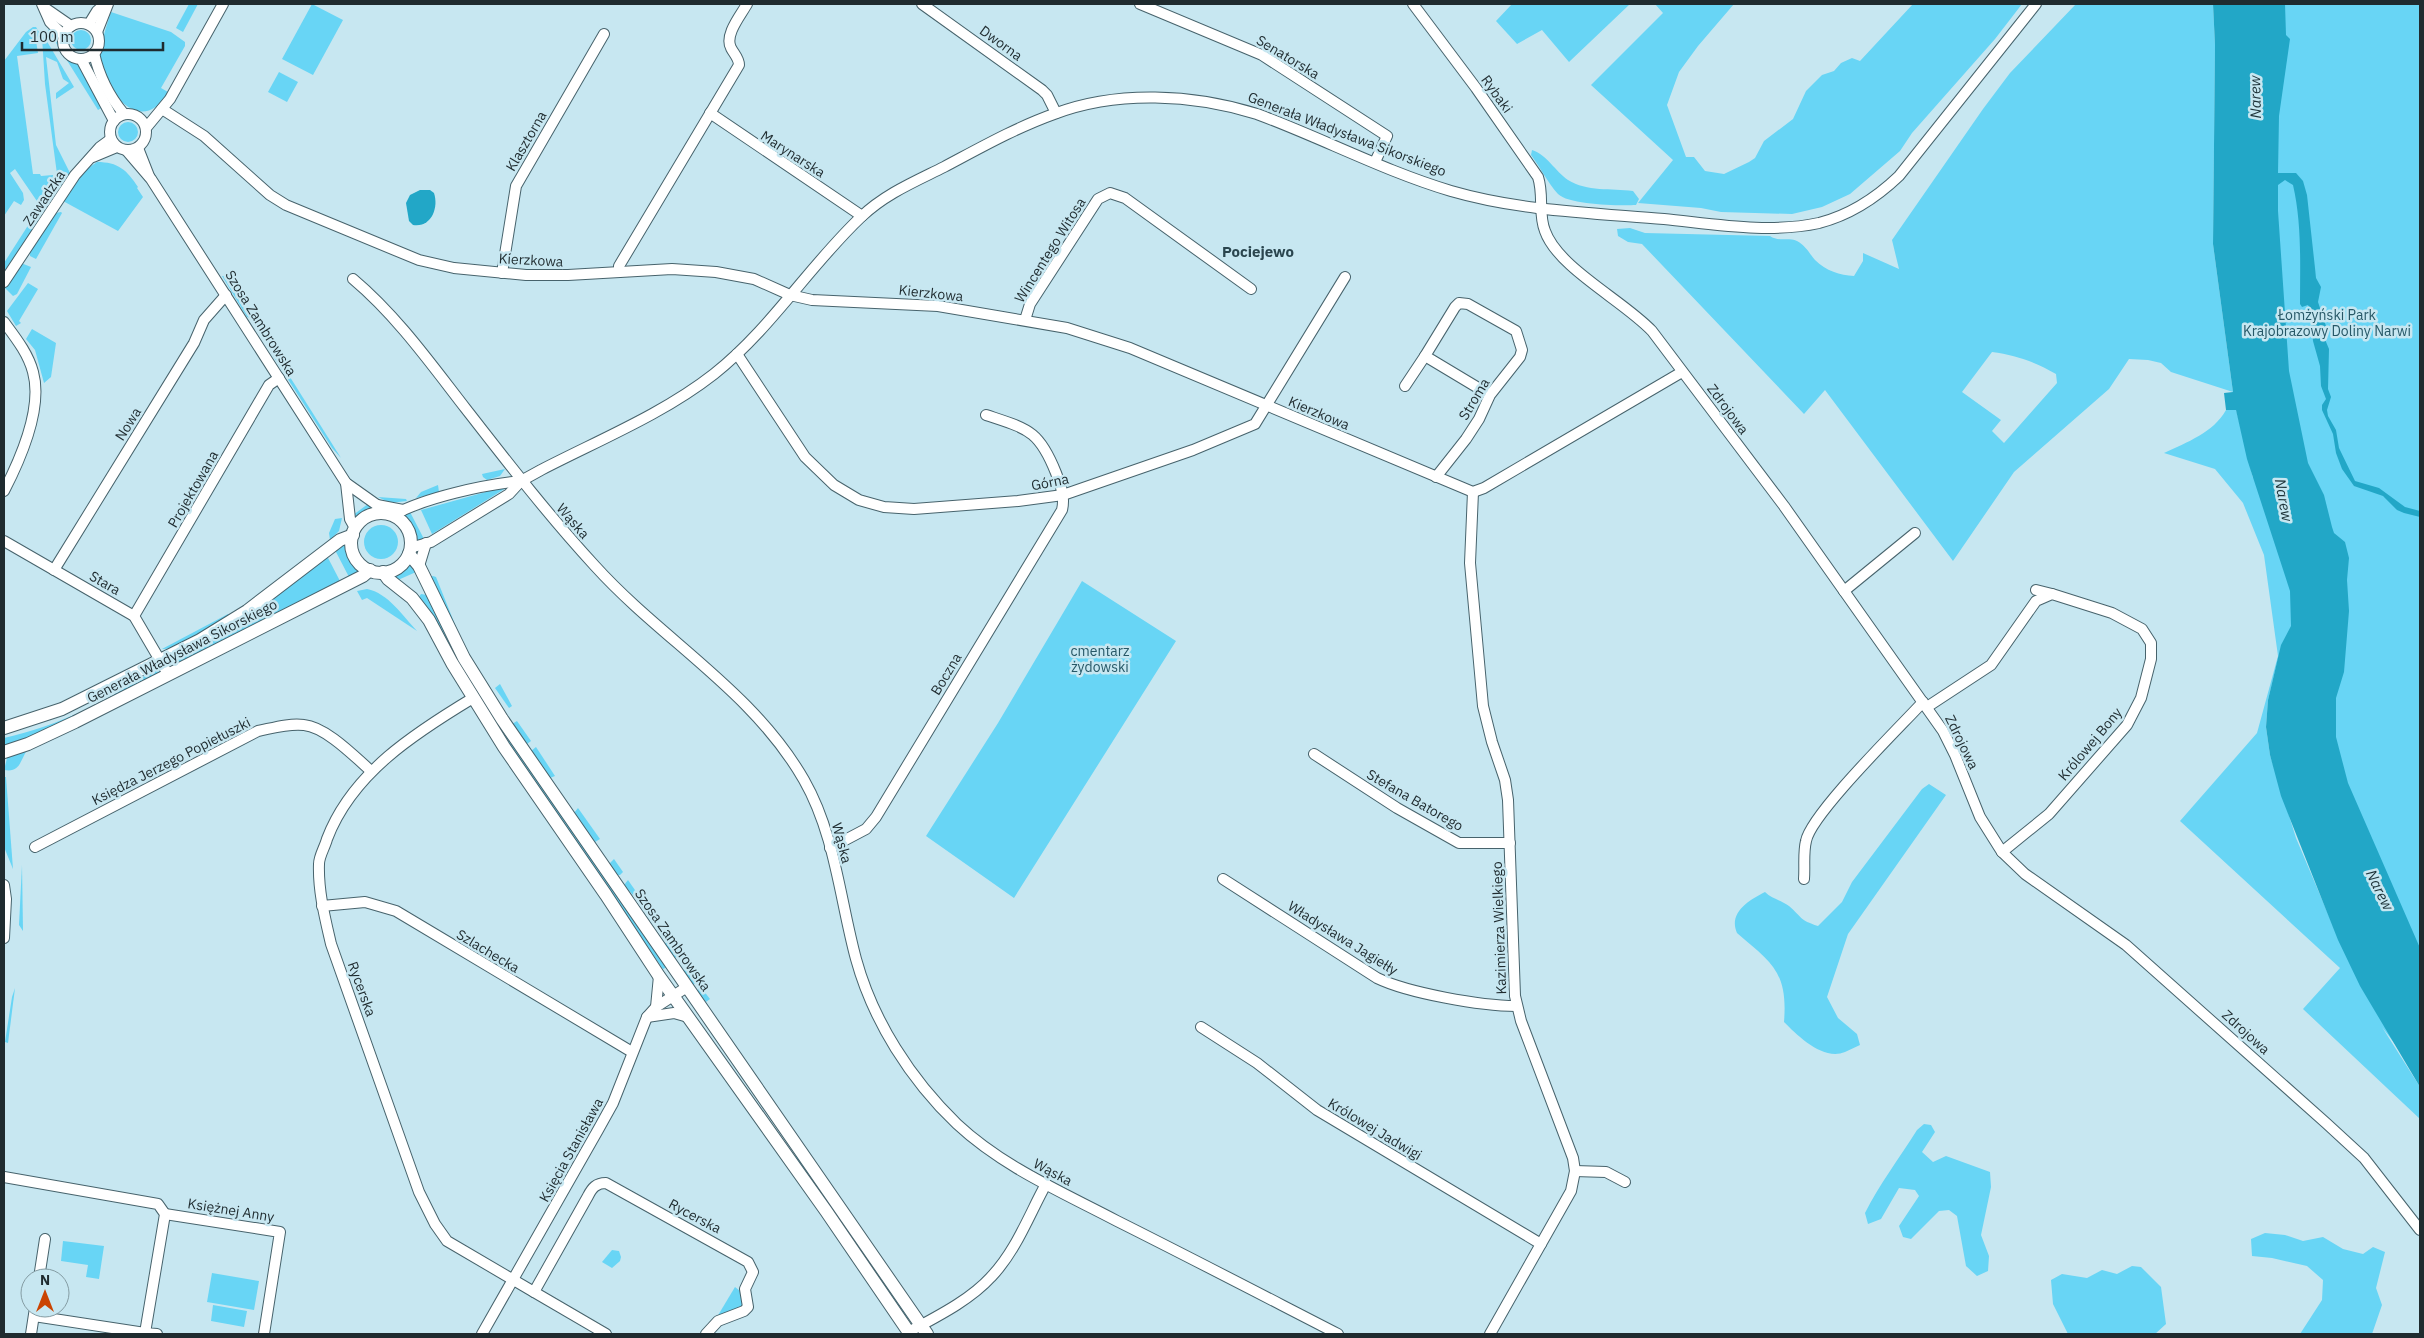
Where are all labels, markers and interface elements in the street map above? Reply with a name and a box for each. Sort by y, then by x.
scale bar [22,20,164,52]
street label: Dworna [976,21,1026,65]
text: 100 m [30,27,74,46]
street label: Senatorska [1253,31,1323,83]
street label: Rybaki [1477,72,1517,116]
water label: Narew [2245,74,2265,119]
street label: Generała Władysława Sikorskiego [1245,88,1449,180]
street label: Klasztorna [502,107,551,174]
street label: Marynarska [757,126,829,182]
street label: Zawadzka [19,166,69,229]
street label: Wincentego Witosa [1010,194,1090,306]
district label: Pociejewo [1222,242,1294,261]
street label: Kierzkowa [498,249,564,271]
street label: Szosa Zambrowska [221,267,301,380]
street label: Kierzkowa [898,281,965,305]
park label: Łomżyński Park Krajobrazowy Doliny Narwi [2243,306,2411,340]
street label: Stroma [1455,374,1494,423]
street label: Zdrojowa [1703,380,1753,438]
street label: Kierzkowa [1286,392,1353,434]
street label: Nowa [111,404,145,444]
street label: Projektowana [164,447,223,531]
street label: Górna [1030,469,1071,494]
water label: Narew [2271,477,2297,524]
street label: Wąska [553,499,594,543]
street label: Stara [86,567,124,599]
street label: Generała Władysława Sikorskiego [84,595,280,707]
park label: cmentarz żydowski [1071,642,1130,676]
street label: Boczna [926,649,966,698]
street label: Królowej Bony [2054,704,2126,784]
street label: Zdrojowa [1941,712,1983,773]
street label: Księdza Jerzego Popiełuszki [89,713,253,809]
street label: Stefana Batorego [1363,765,1467,835]
street label: Wąska [828,821,856,866]
street label: Kazimierza Wielkiego [1488,861,1510,995]
water label: Narew [2362,866,2398,914]
street label: Szosa Zambrowska [631,885,715,995]
street label: Władysława Jagiełły [1285,897,1401,979]
street label: Szlachecka [453,925,523,977]
street label: Rycerska [344,959,380,1019]
street label: Zdrojowa [2218,1006,2274,1059]
street label: Księcia Stanisława [535,1094,607,1205]
street label: Królowej Jadwigi [1325,1094,1425,1164]
street label: Wąska [1030,1154,1076,1190]
street label: Księżnej Anny [186,1194,276,1226]
street label: Rycerska [666,1195,725,1238]
north arrow [20,1268,70,1318]
text: N [40,1271,50,1289]

